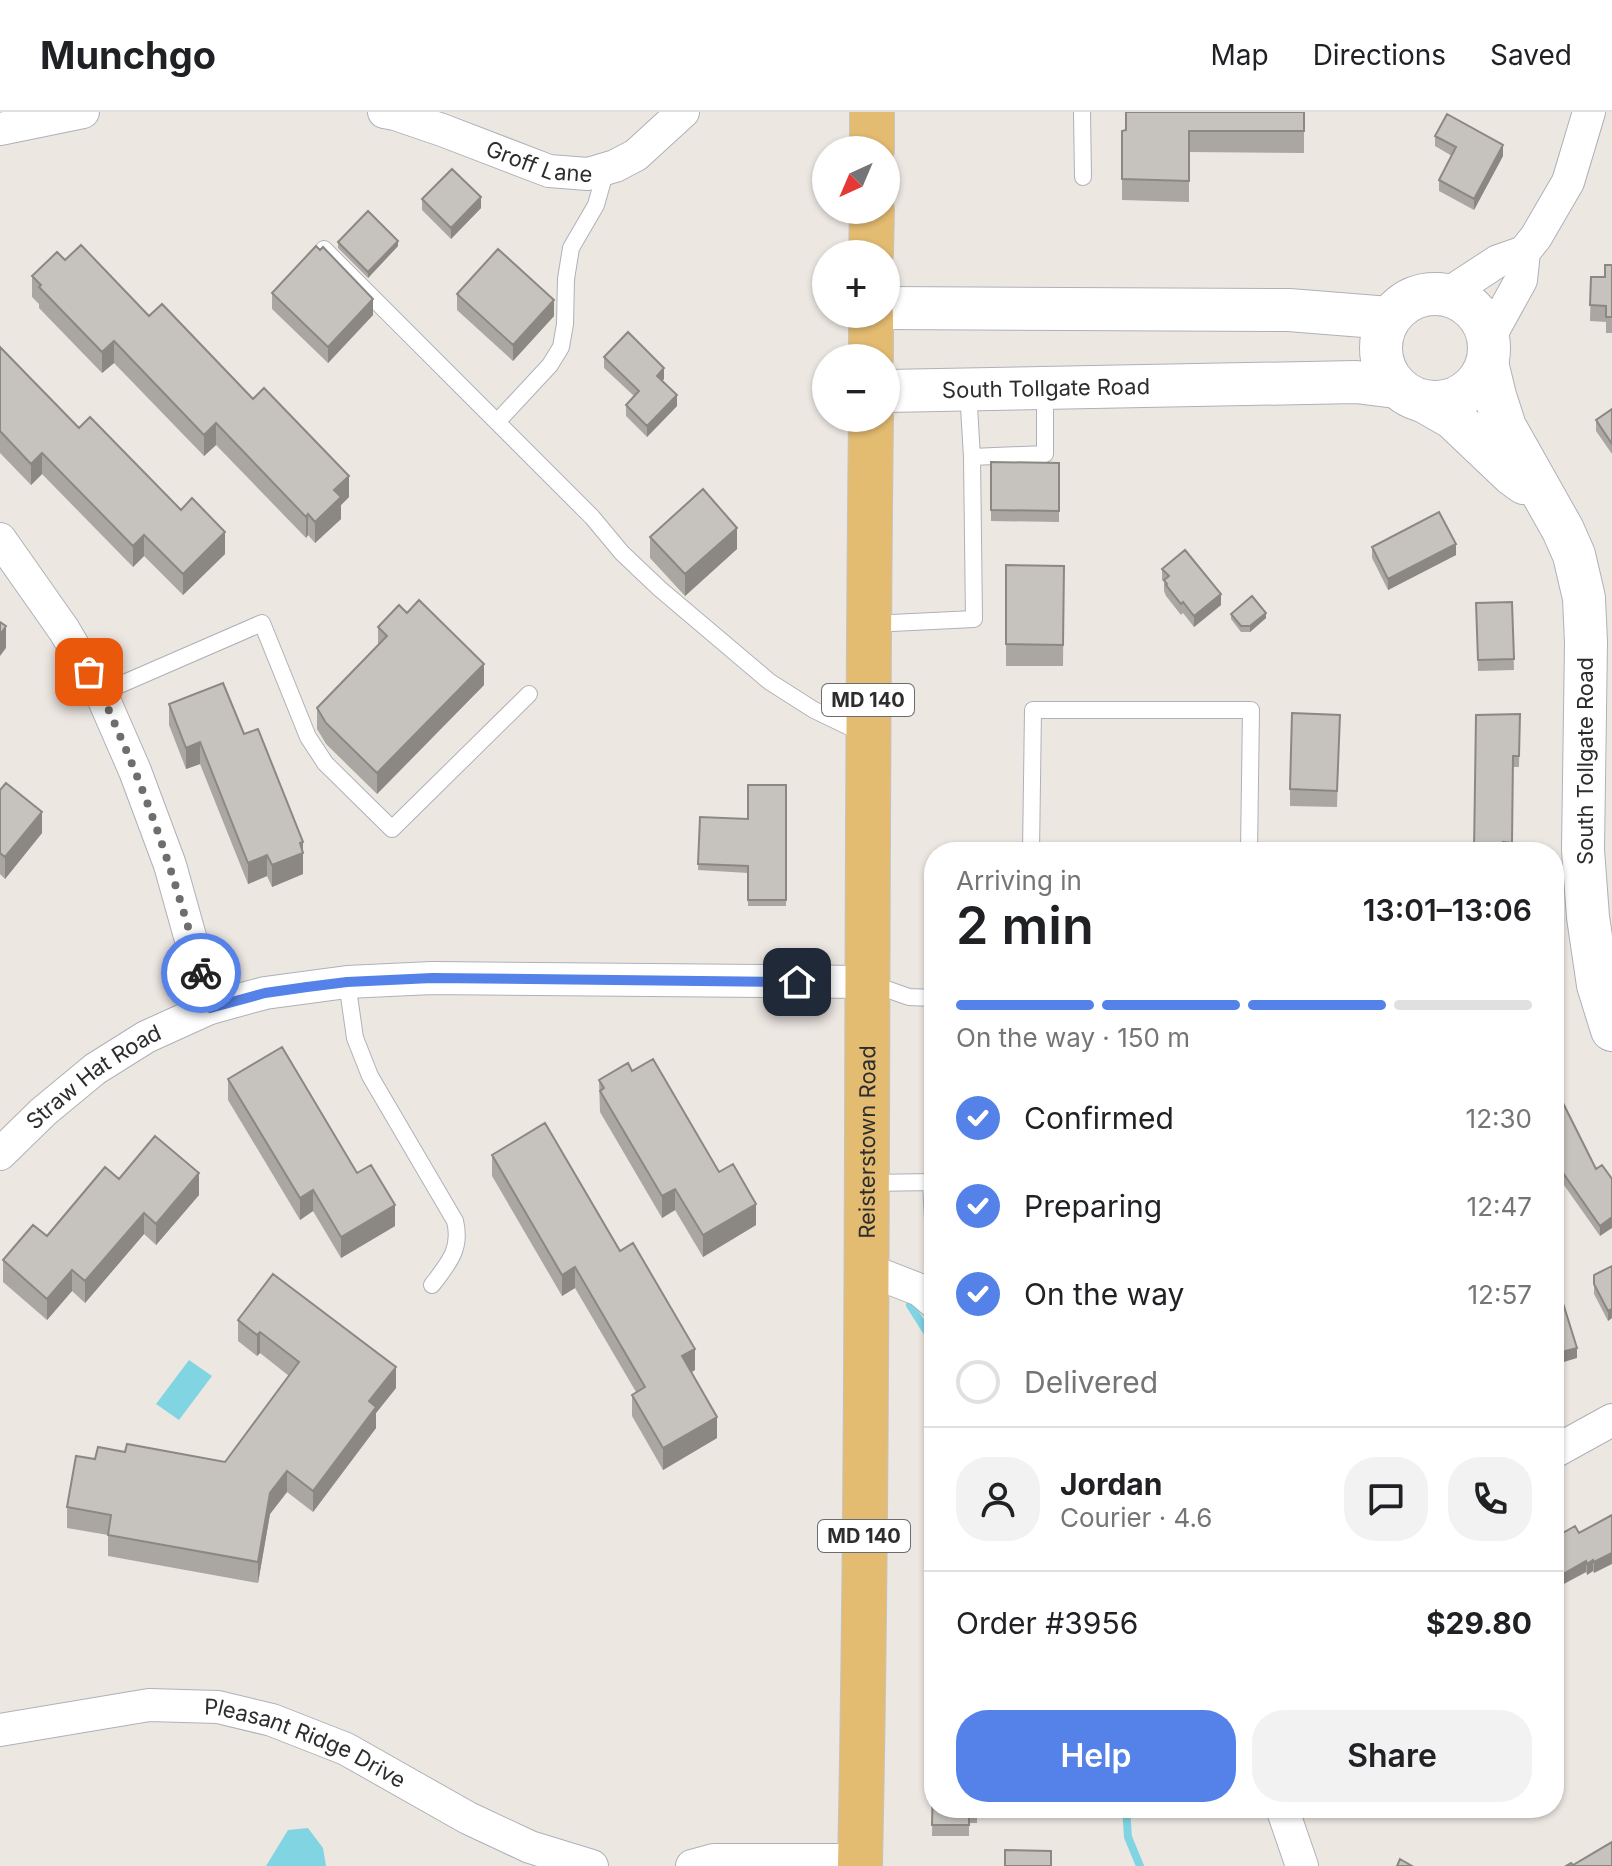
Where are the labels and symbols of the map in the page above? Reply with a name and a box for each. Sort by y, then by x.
street label: Groff Lane [482,135,593,187]
north arrow [812,136,900,224]
street label: South Tollgate Road [942,373,1150,403]
pin [55,638,123,706]
street label: South Tollgate Road [1572,657,1598,865]
road number: MD 140 [822,684,914,716]
courier [161,933,241,1013]
pin [763,948,831,1016]
street label: Straw Hat Road [20,1019,165,1134]
street label: Reisterstown Road [854,1045,880,1239]
road number: MD 140 [818,1520,910,1552]
street label: Pleasant Ridge Drive [204,1694,410,1793]

